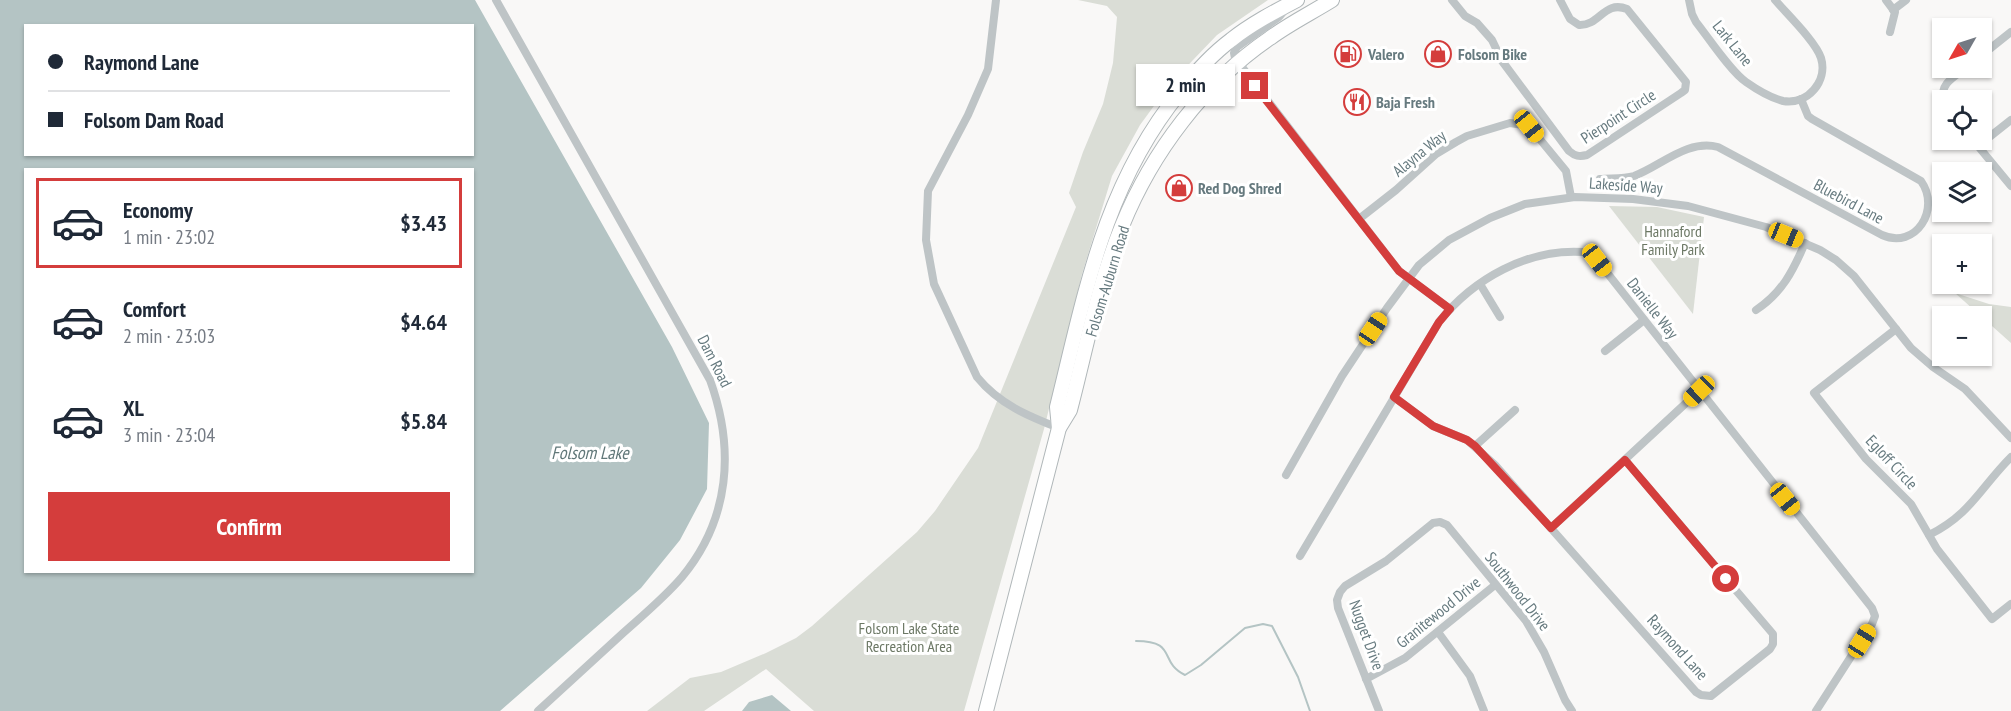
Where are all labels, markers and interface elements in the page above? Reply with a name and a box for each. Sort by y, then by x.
street label: Lark Lane [1709,16,1757,70]
north arrow [1932,18,1992,78]
map controls [1932,18,1992,366]
fuel station icon: Valero [1333,39,1363,69]
shop icon: Folsom Bike [1423,39,1453,69]
place label: Valero [1367,44,1404,64]
place label: Folsom Bike [1458,44,1527,64]
text: Raymond Lane [84,48,199,76]
callout: 2 min [1135,65,1234,107]
text: 2 min [1165,72,1206,98]
route end [1241,72,1268,99]
street label: Pierpoint Circle [1577,84,1659,148]
restaurant icon: Baja Fresh [1342,87,1372,117]
button: locate [1932,90,1992,150]
place label: Baja Fresh [1376,92,1435,112]
text: Folsom Dam Road [84,106,224,134]
car [1511,106,1547,146]
street label: Alayna Way [1388,125,1450,181]
button: layers [1932,162,1992,222]
street label: Lakeside Way [1589,172,1663,198]
shop icon: Red Dog Shred [1164,173,1194,203]
street label: Bluebird Lane [1811,174,1887,228]
place label: Red Dog Shred [1198,178,1282,198]
icon: car [51,196,105,250]
text: Economy [123,196,193,224]
text: $3.43 [400,209,447,237]
car [1766,220,1806,250]
park label: Hannaford Family Park [1641,221,1705,259]
street label: Folsom-Auburn Road [1081,223,1133,339]
text: 1 min · 23:02 [123,224,215,250]
button: + [1932,234,1992,294]
car [1579,240,1615,280]
street label: Danielle Way [1623,274,1683,342]
icon: car [51,295,105,349]
text: Comfort [123,295,186,323]
button: − [1932,306,1992,366]
text: $4.64 [400,308,447,336]
car [1355,309,1391,349]
text: 2 min · 23:03 [123,323,215,349]
street label: Dam Road [693,332,737,391]
car [1680,372,1718,410]
icon: car [51,394,105,448]
text: XL [123,394,144,422]
text: $5.84 [400,407,447,435]
text: 3 min · 23:04 [123,422,215,448]
street label: Egloff Circle [1862,431,1922,493]
water label: Folsom Lake [551,441,630,464]
car [1767,479,1803,519]
button: Confirm [48,492,450,561]
street label: Southwood Drive [1481,548,1555,634]
route start [1712,565,1739,592]
street label: Granitewood Drive [1392,572,1484,652]
street label: Nugget Drive [1345,597,1389,673]
street label: Raymond Lane [1643,610,1713,684]
park label: Folsom Lake State Recreation Area [859,618,959,656]
car [1845,621,1879,661]

